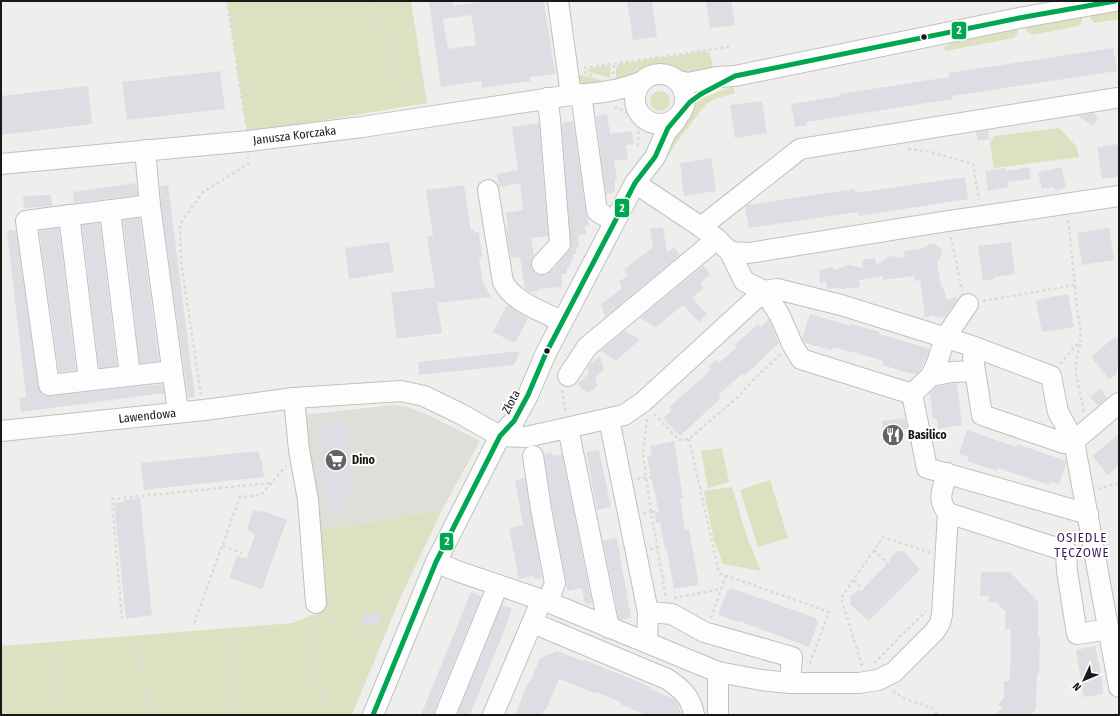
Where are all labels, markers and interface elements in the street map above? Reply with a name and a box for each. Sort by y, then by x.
line badge: 2 [951,21,967,40]
text: 2 [955,24,962,37]
unlabelled marker [919,32,929,42]
street label: Janusza Korczaka [252,123,337,147]
line badge: 2 [614,198,630,218]
text: 2 [618,202,625,215]
unlabelled marker [542,346,552,356]
street label: Złota [499,388,523,416]
street label: Lawendowa [118,406,177,426]
restaurant icon: Basilico [880,422,906,448]
place label: Basilico [908,428,947,442]
supermarket icon: Dino [323,447,349,473]
place label: Dino [352,453,376,467]
district label: OSIEDLE TĘCZOWE [1054,530,1110,560]
line badge: 2 [439,532,454,551]
text: 2 [443,535,450,548]
north arrow [1064,660,1104,700]
text: N [1070,680,1084,693]

